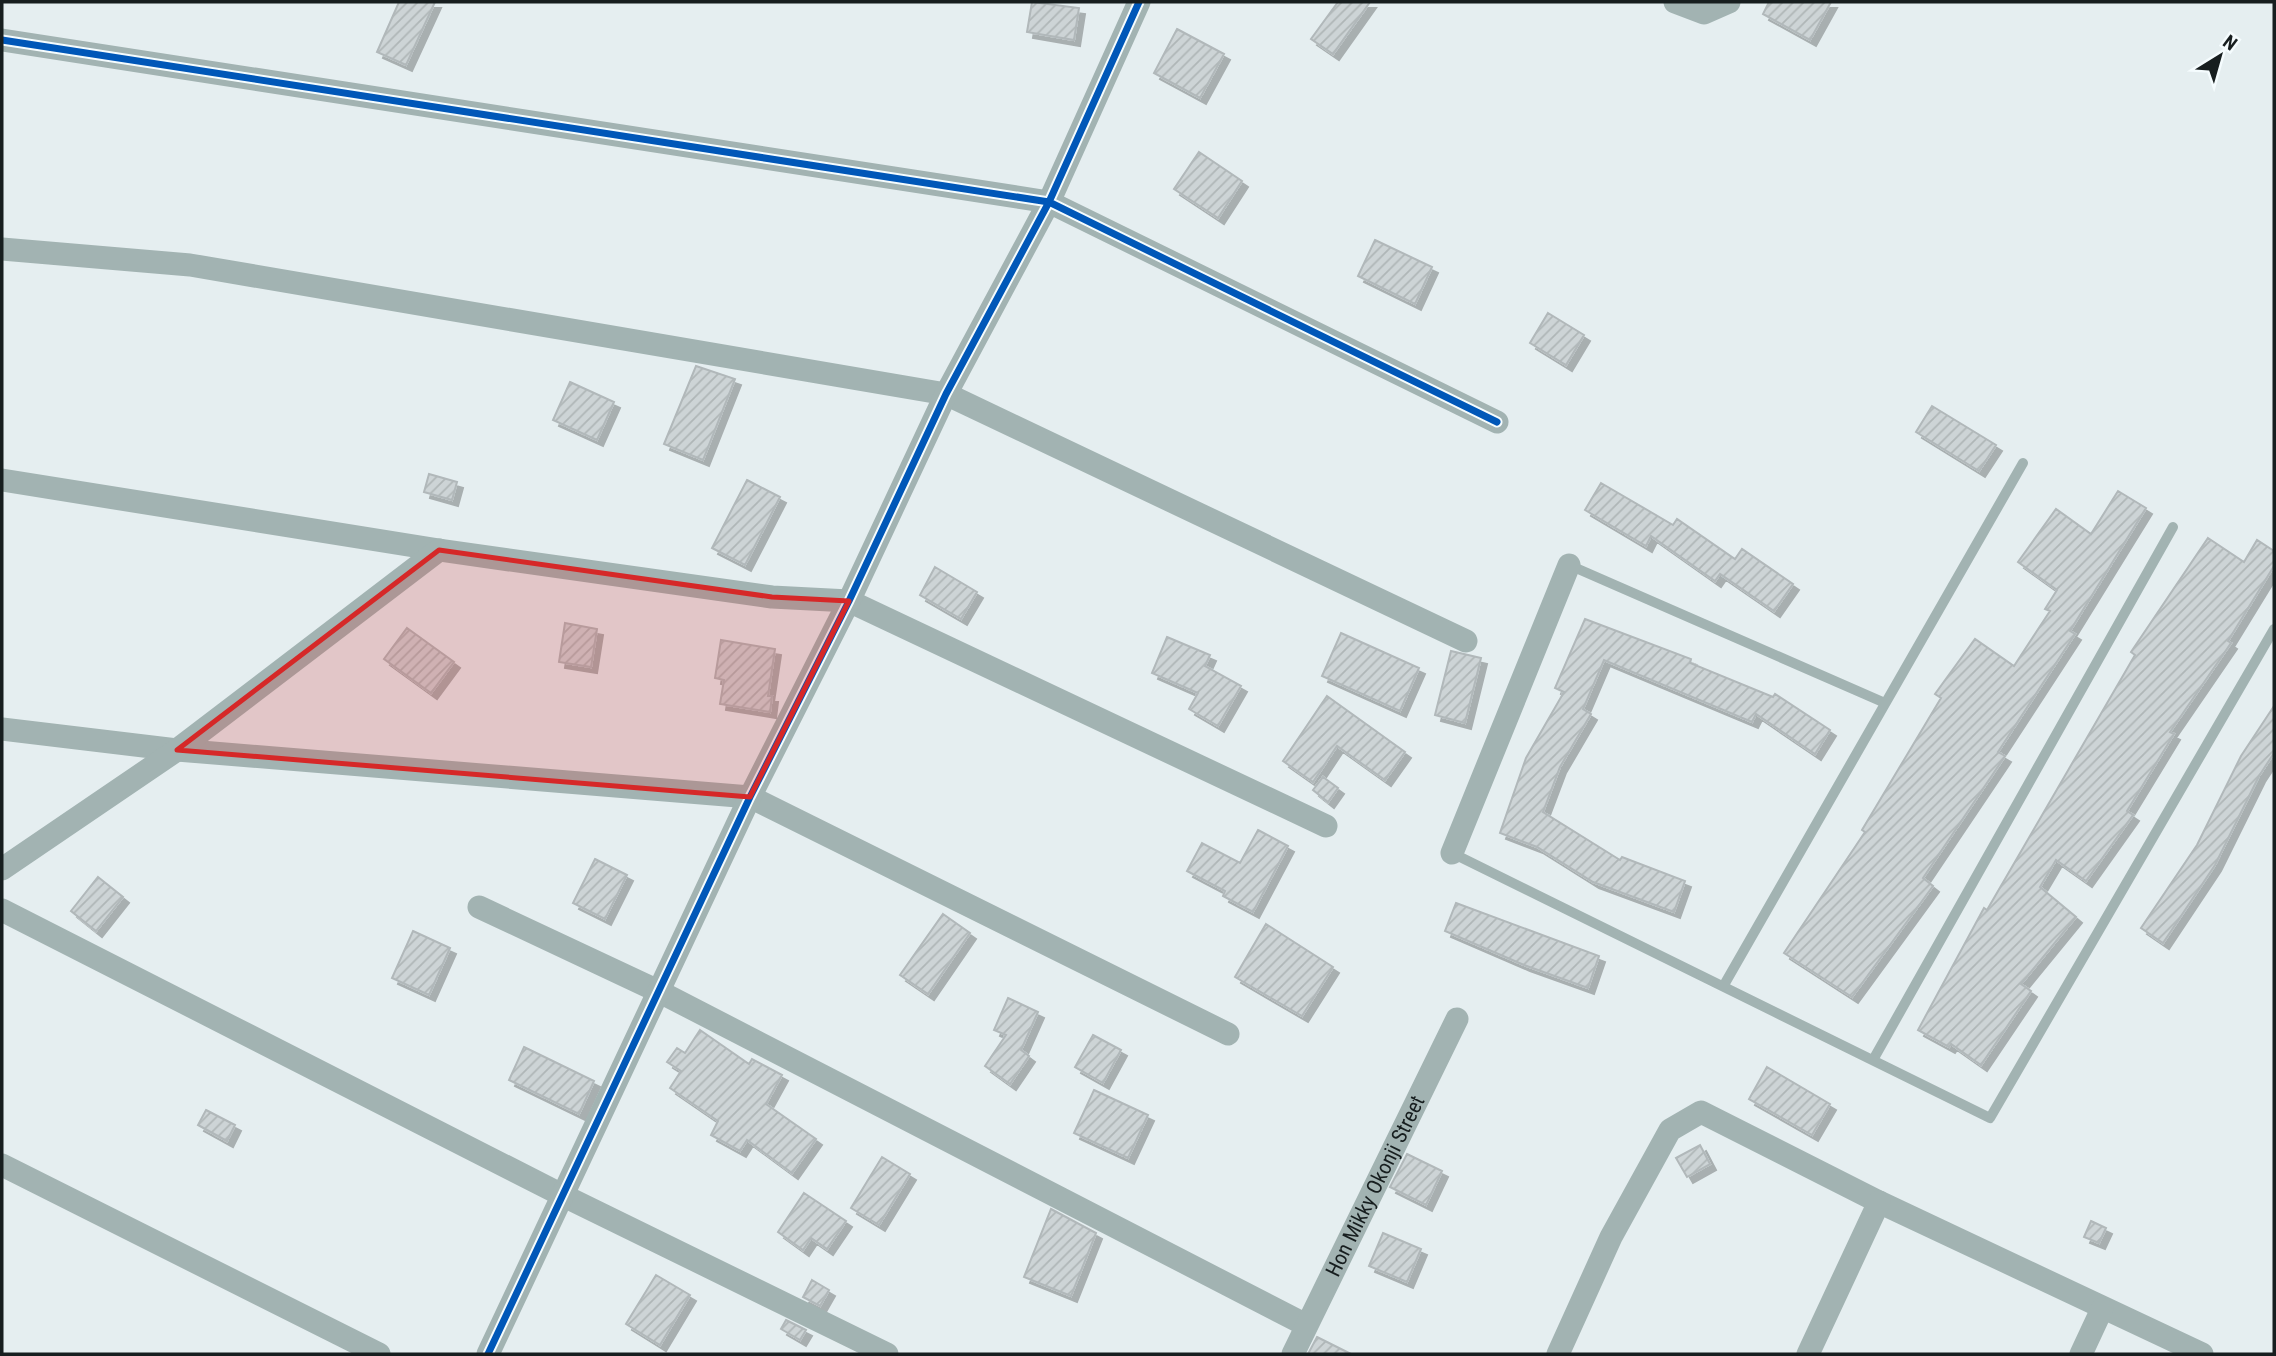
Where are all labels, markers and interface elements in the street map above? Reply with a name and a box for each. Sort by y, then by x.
north arrow [2185,21,2255,91]
text: N [2218,30,2241,56]
street label: Hon Mikky Okonji Street [1321,1092,1430,1280]

